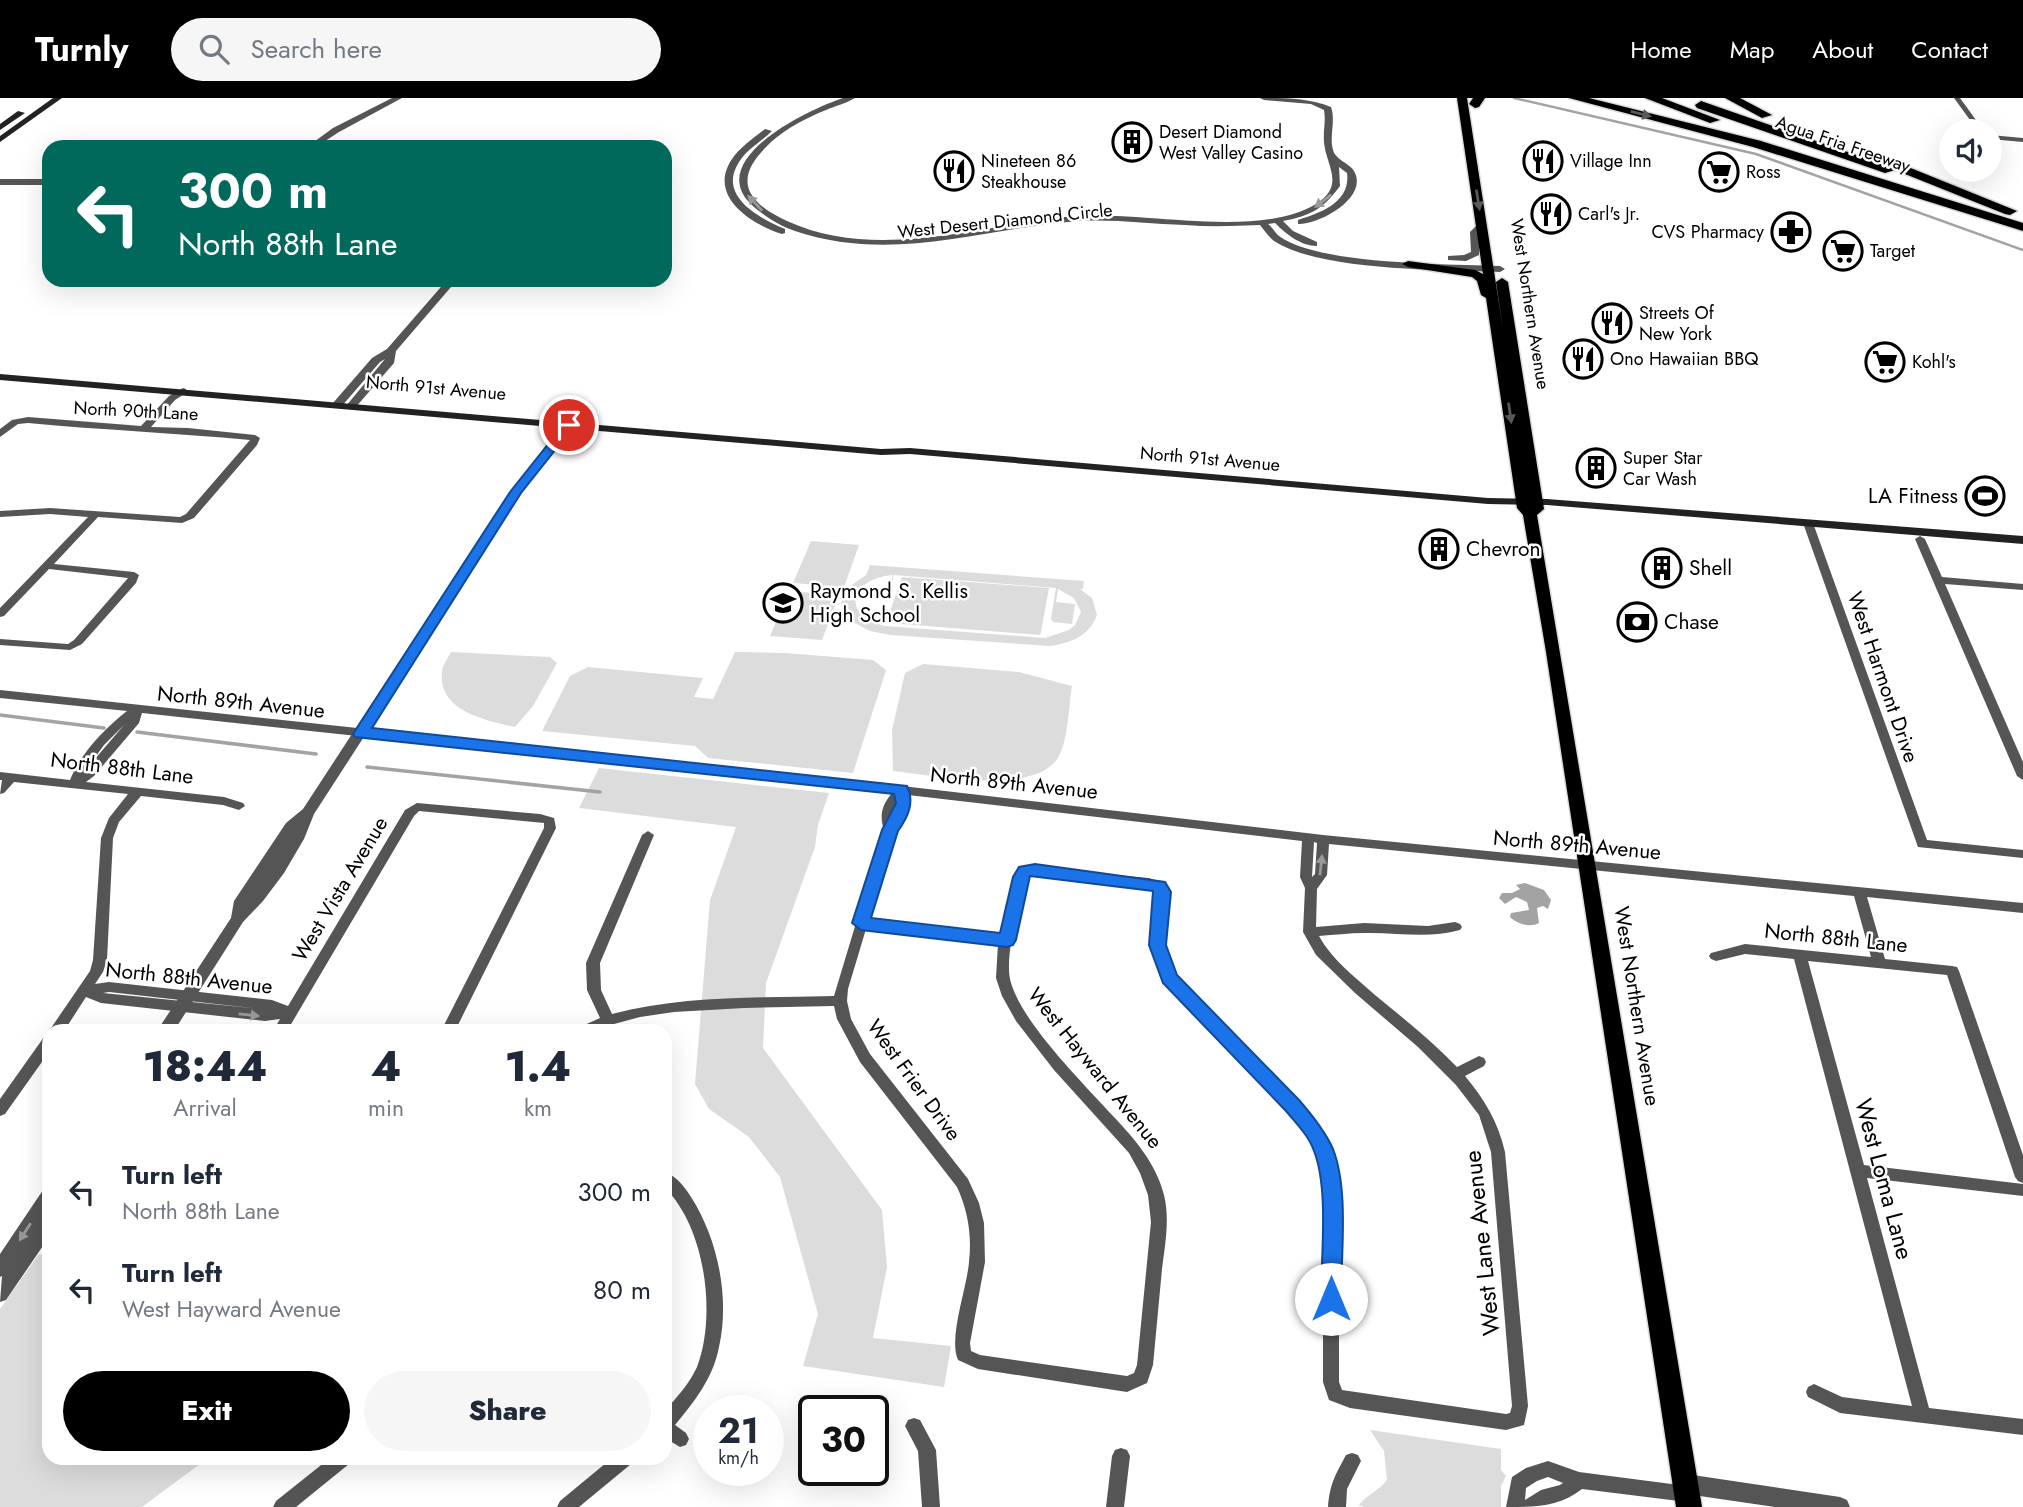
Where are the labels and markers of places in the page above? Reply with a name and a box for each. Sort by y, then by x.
place label: Desert Diamond West Valley Casino [1159,119,1303,166]
building icon: Desert Diamond West Valley Casino [1111,121,1153,163]
restaurant icon: Village Inn [1522,140,1564,182]
place label: Nineteen 86 Steakhouse [981,148,1076,195]
place label: Village Inn [1570,148,1652,174]
restaurant icon: Nineteen 86 Steakhouse [933,150,975,192]
supermarket icon: Ross [1698,151,1740,193]
place label: Ross [1746,159,1780,185]
restaurant icon: Carl's Jr. [1530,193,1572,235]
place label: Carl's Jr. [1578,201,1640,227]
pharmacy icon: CVS Pharmacy [1770,211,1812,253]
place label: CVS Pharmacy [1651,219,1764,245]
supermarket icon: Target [1822,230,1864,272]
place label: Target [1870,238,1916,264]
place label: Streets Of New York [1639,300,1715,347]
restaurant icon: Streets Of New York [1591,302,1633,344]
restaurant icon: Ono Hawaiian BBQ [1562,338,1604,380]
supermarket icon: Kohl's [1864,341,1906,383]
place label: Ono Hawaiian BBQ [1610,346,1759,372]
place label: Kohl's [1912,349,1956,375]
pin [539,395,599,455]
place label: Super Star Car Wash [1623,445,1703,492]
building icon: Super Star Car Wash [1575,447,1617,489]
sports icon: LA Fitness [1964,475,2006,517]
place label: LA Fitness [1868,481,1958,511]
building icon: Chevron [1418,528,1460,570]
place label: Chevron [1466,534,1541,564]
building icon: Shell [1641,547,1683,589]
place label: Shell [1689,553,1732,583]
place label: Raymond S. Kellis High School [810,576,968,630]
school or university icon: Raymond S. Kellis High School [762,582,804,624]
bank icon: Chase [1616,601,1658,643]
place label: Chase [1664,607,1719,637]

